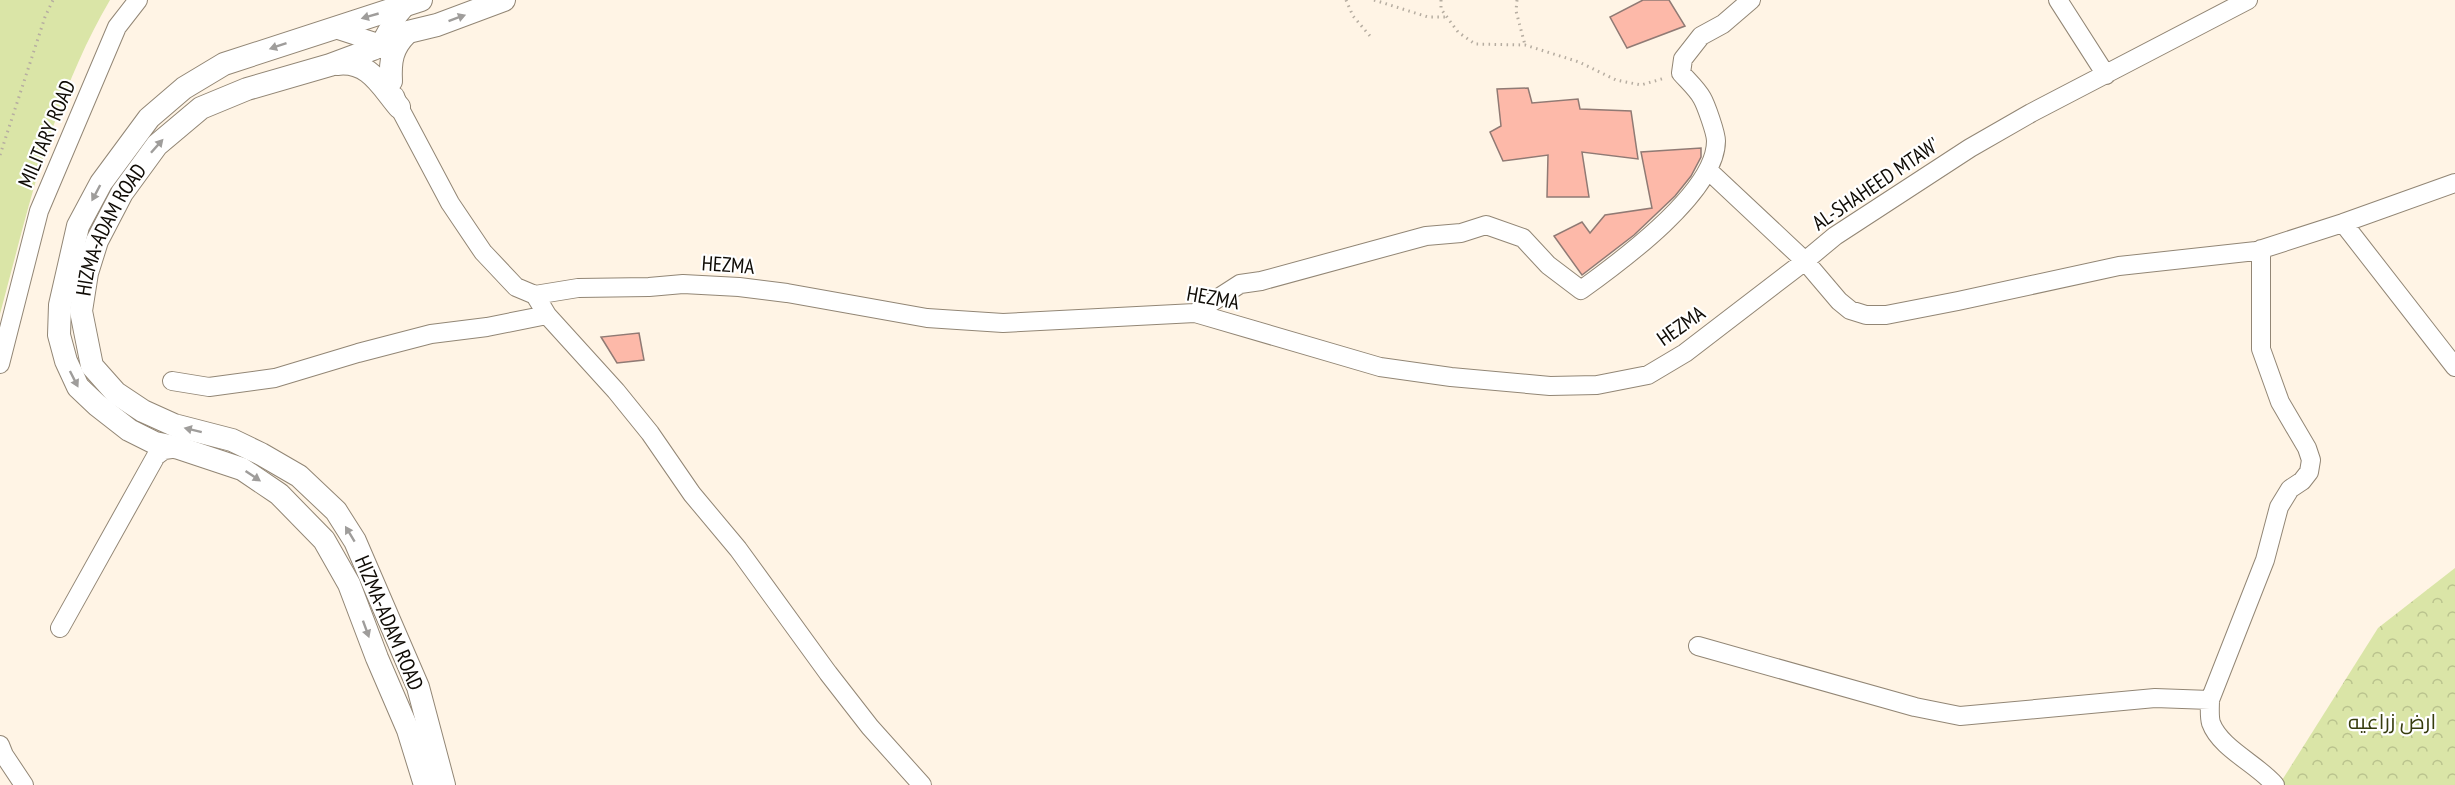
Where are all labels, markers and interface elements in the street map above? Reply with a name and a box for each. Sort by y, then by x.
one-way arrow [361,12,379,22]
one-way arrow [448,12,466,22]
one-way arrow [269,42,287,51]
street label: MILITARY ROAD [12,76,81,192]
street label: AL-SHAHEED MTAW' [1807,131,1945,236]
one-way arrow [150,139,164,154]
street label: HIZMA-ADAM ROAD [70,158,152,298]
one-way arrow [91,185,101,202]
street label: HEZMA [701,249,755,280]
street label: HEZMA [1185,280,1241,315]
street label: HEZMA [1651,299,1710,352]
one-way arrow [70,370,79,387]
one-way arrow [184,425,202,435]
one-way arrow [245,470,261,481]
one-way arrow [345,526,356,542]
street label: HIZMA-ADAM ROAD [349,551,430,694]
one-way arrow [362,620,371,638]
park label: ارض زراعيه [2348,708,2436,735]

